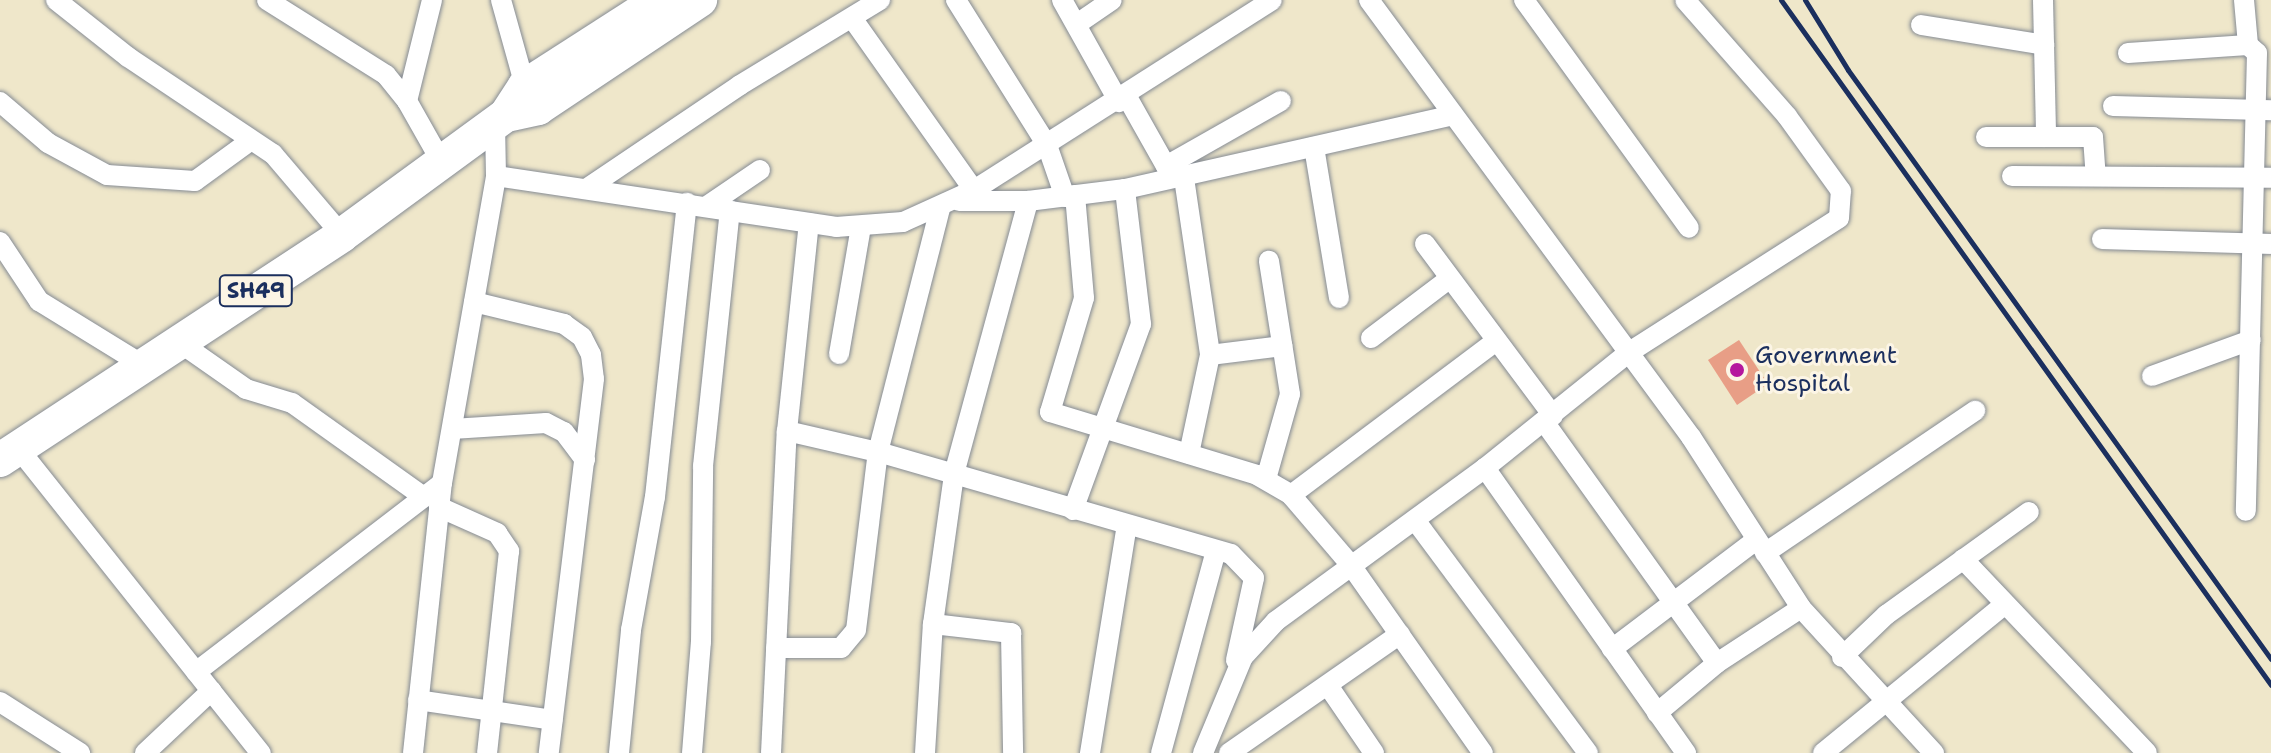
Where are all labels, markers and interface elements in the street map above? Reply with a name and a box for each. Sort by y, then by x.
road number: SH49 [218,273,294,309]
place label: Government Hospital [1755,342,1897,398]
marker: Government Hospital [1726,359,1748,381]

